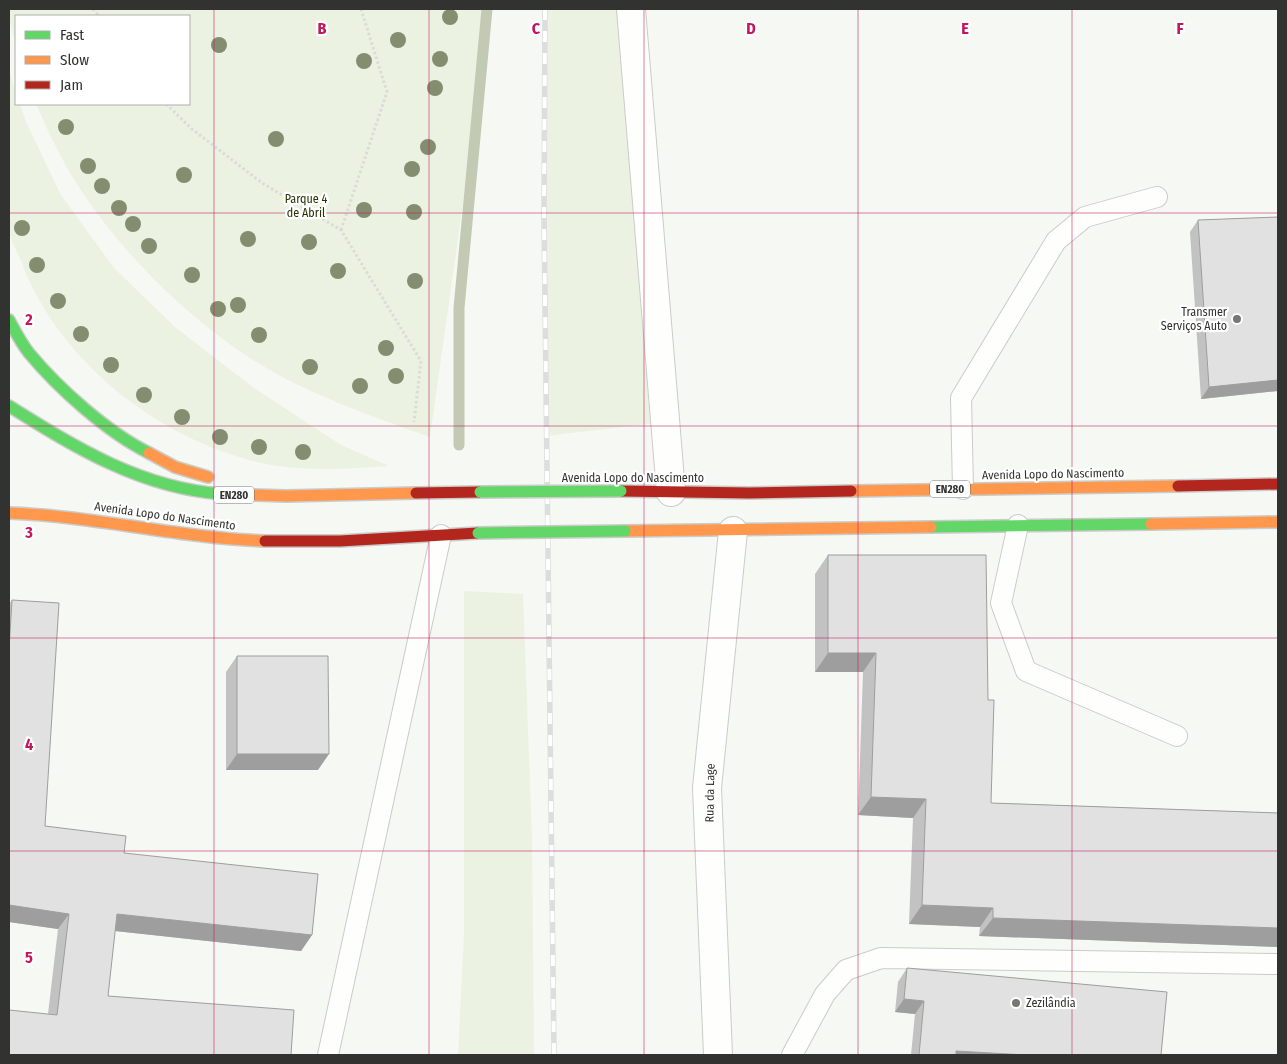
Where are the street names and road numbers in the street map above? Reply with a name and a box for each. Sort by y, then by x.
street label: Avenida Lopo do Nascimento [982,466,1124,482]
street label: Avenida Lopo do Nascimento [562,471,704,485]
road number: EN280 [930,480,970,498]
road number: EN280 [214,486,254,504]
street label: Avenida Lopo do Nascimento [94,499,236,533]
street label: Rua da Lage [702,763,718,823]

